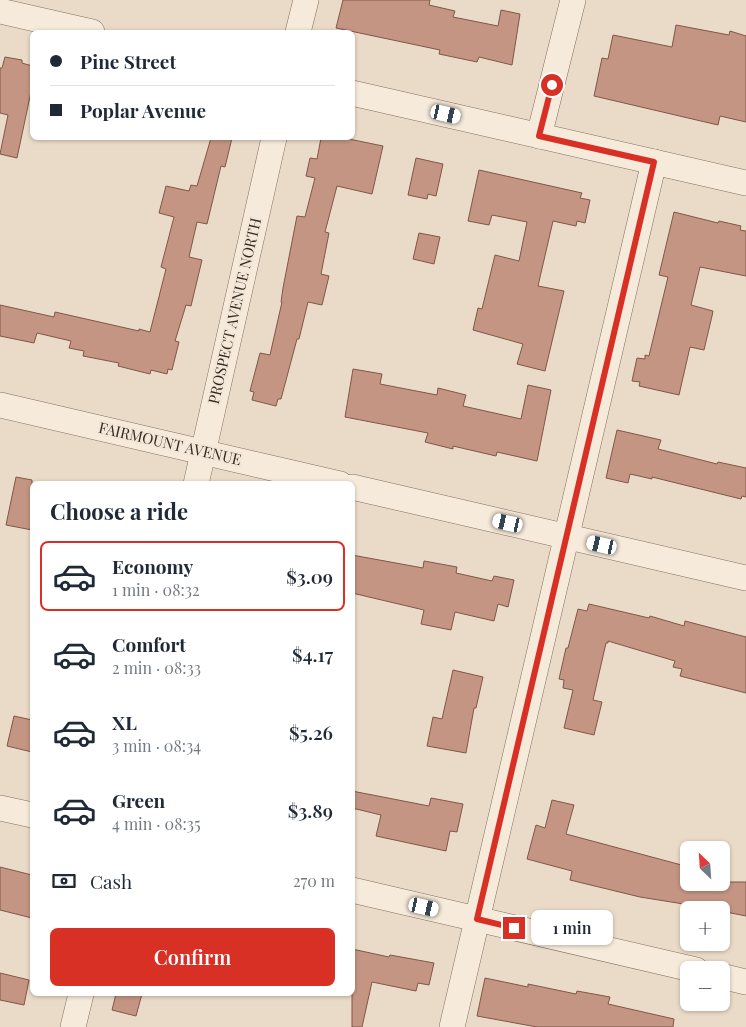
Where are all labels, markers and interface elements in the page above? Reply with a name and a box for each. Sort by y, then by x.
text: Pine Street [80,48,176,74]
route start [541,74,563,96]
text: Poplar Avenue [80,97,206,123]
car [429,103,462,125]
street label: PROSPECT AVENUE NORTH [203,216,265,406]
street label: FAIRMOUNT AVENUE [97,417,244,469]
text: Choose a ride [50,496,188,526]
car [491,512,524,534]
car [585,534,618,556]
text: Economy [112,553,193,579]
icon: car [52,554,97,599]
text: $3.09 [286,563,333,589]
text: 1 min · 08:32 [112,579,200,600]
text: Comfort [112,631,186,657]
icon: car [52,632,97,677]
text: $4.17 [292,641,333,667]
text: 2 min · 08:33 [112,657,201,678]
text: XL [112,709,137,735]
icon: car [52,710,97,755]
text: $5.26 [289,719,333,745]
text: 3 min · 08:34 [112,735,201,756]
text: Green [112,787,165,813]
icon: car [52,788,97,833]
text: $3.89 [288,797,333,823]
text: 4 min · 08:35 [112,813,201,834]
north arrow [680,841,730,891]
map controls [680,841,730,1011]
icon: cash [50,867,78,895]
text: Cash [90,868,132,894]
text: 270 m [293,870,335,891]
car [407,896,440,918]
button: + [680,901,730,951]
callout: 1 min [532,910,614,946]
route end [503,917,525,939]
text: 1 min [553,917,591,938]
button: Confirm [50,928,335,986]
button: − [680,961,730,1011]

